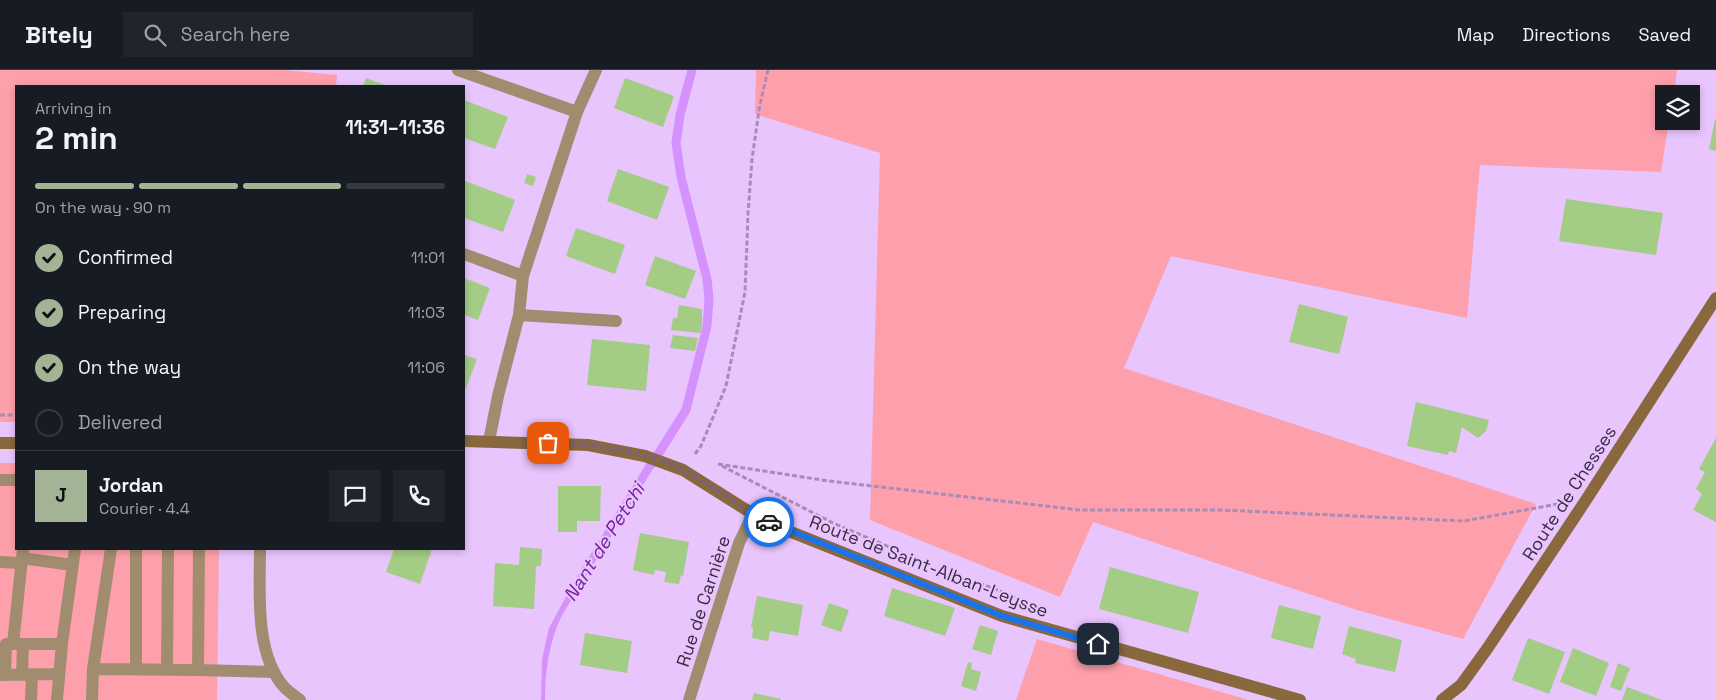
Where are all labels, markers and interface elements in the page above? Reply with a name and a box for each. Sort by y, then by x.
search box [123,12,473,57]
text: Bitely [25,19,93,50]
icon: search [141,21,169,49]
text: Search here [181,22,290,47]
text: Map [1457,23,1494,46]
text: Directions [1522,23,1611,46]
text: Saved [1639,23,1691,46]
map controls [1655,85,1700,130]
button: layers [1655,85,1700,130]
text: Arriving in [35,98,112,119]
text: 11:31–11:36 [345,115,445,140]
text: 2 min [35,118,118,158]
text: On the way · 90 m [35,197,171,218]
icon: check [35,244,63,272]
text: Confirmed [78,245,173,270]
text: 11:01 [411,247,445,268]
icon: check [35,299,63,327]
text: Preparing [78,300,166,325]
text: 11:03 [408,302,445,323]
icon: check [35,354,63,382]
text: On the way [78,355,181,380]
text: 11:06 [408,357,445,378]
text: Delivered [78,410,163,435]
street label: Route de Chesses [1517,421,1621,565]
pin [527,422,569,464]
icon: bag [534,429,562,457]
button: chat [329,470,381,522]
button: phone [393,470,445,522]
text: Jordan [99,473,164,498]
water label: Nant de Petchi [558,476,652,606]
text: J [55,483,67,508]
courier [744,497,794,547]
text: Courier · 4.4 [99,498,190,519]
icon: car [755,508,783,536]
street label: Route de Saint-Alban-Leysse [806,510,1052,622]
street label: Rue de Carnière [671,533,735,669]
pin [1077,623,1119,665]
icon: home [1084,630,1112,658]

